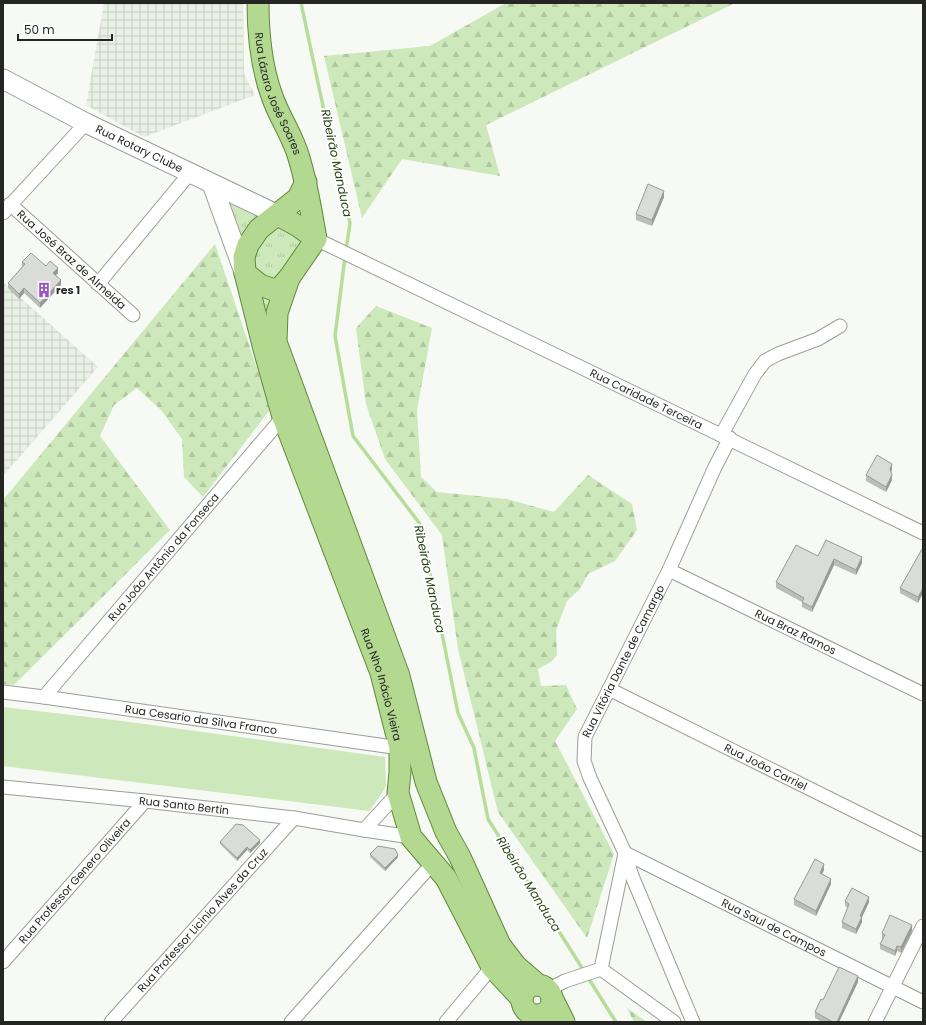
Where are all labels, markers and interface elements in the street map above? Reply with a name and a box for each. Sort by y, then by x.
scale bar [18,16,112,42]
text: 50 m [24,21,55,38]
street label: Rua Lázaro José Soares [251,32,306,157]
water label: Ribeirão Manduca [317,107,357,219]
street label: Rua Rotary Clube [93,121,186,176]
street label: Rua José Braz de Almeida [14,206,130,313]
building icon: res 1 [35,281,53,299]
place label: res 1 [56,282,80,298]
street label: Rua Caridade Terceira [587,365,705,433]
street label: Rua João Antônio da Fonseca [104,490,223,625]
water label: Ribeirão Manduca [410,523,450,635]
street label: Rua Vitória Dante de Camargo [578,582,668,740]
street label: Rua Braz Ramos [752,605,839,659]
street label: Rua Nho Inácio Vieira [357,626,406,742]
street label: Rua Cesario da Silva Franco [124,701,278,738]
street label: Rua João Carriel [721,739,810,794]
street label: Rua Santo Bertin [138,792,230,819]
street label: Rua Professor Genero Oliveira [15,815,134,947]
water label: Ribeirão Manduca [493,833,565,935]
street label: Rua Professor Licinio Alves da Cruz [134,844,271,996]
street label: Rua Saul de Campos [719,895,829,961]

